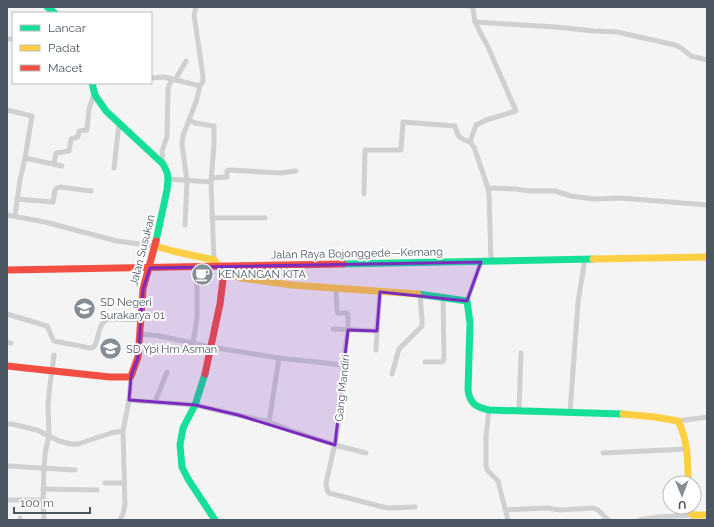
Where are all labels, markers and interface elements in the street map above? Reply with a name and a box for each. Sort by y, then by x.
legend [12,12,152,84]
text: Lancar [48,21,87,35]
text: Padat [48,41,80,55]
text: Macet [48,61,83,75]
street label: Jalan Susukan [127,213,158,287]
street label: Jalan Raya Bojonggede—Kemang [271,246,443,261]
cafe icon: KENANGAN KITA [189,261,215,287]
place label: KENANGAN KITA [218,268,307,281]
school or university icon: SD Negeri Surakarya 01 [72,295,98,321]
place label: SD Negeri Surakarya 01 [100,296,165,322]
school or university icon: SD Ypi Hm Asman [98,336,124,362]
place label: SD Ypi Hm Asman [126,343,217,356]
street label: Gang Mandiri [333,354,352,422]
north arrow [662,475,702,515]
scale bar [14,489,90,515]
text: 100 m [20,496,54,510]
text: U [678,498,686,511]

